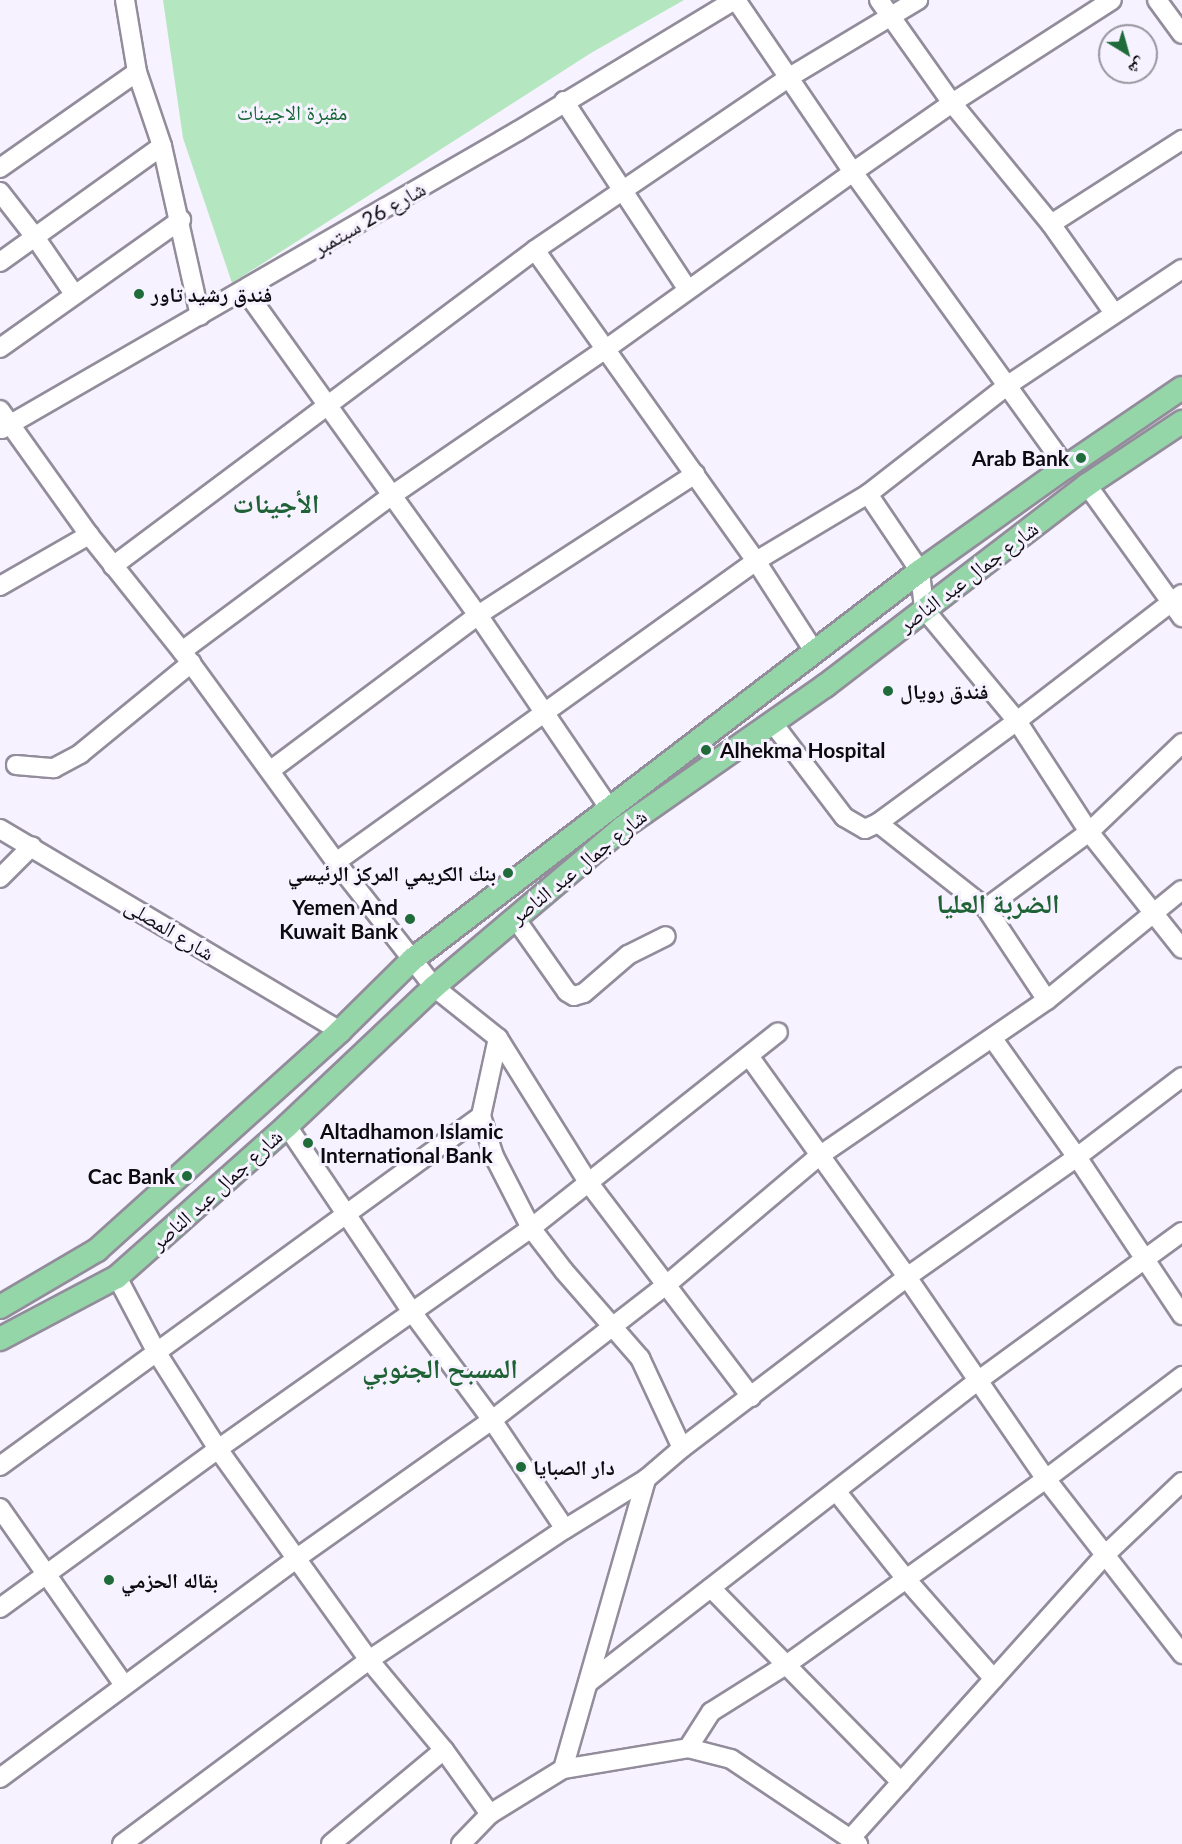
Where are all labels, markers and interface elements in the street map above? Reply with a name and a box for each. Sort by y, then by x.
north arrow [1098,24,1158,84]
text: ش [1125,54,1150,80]
park label: مقبرة الاجينات [237,99,347,125]
street label: شارع 26 سبتمبر [308,176,430,260]
place label: فندق رشيد تاور [151,281,272,307]
marker: فندق رشيد تاور [132,287,146,301]
place label: Arab Bank [972,445,1069,471]
marker: Arab Bank [1074,451,1088,465]
district label: الأجينات [232,487,320,519]
street label: شارع جمال عبد الناصر [893,515,1043,637]
place label: فندق رويال [900,678,989,704]
marker: فندق رويال [881,684,895,698]
place label: Alhekma Hospital [720,737,886,763]
marker: Alhekma Hospital [697,741,715,759]
street label: شارع جمال عبد الناصر [505,803,651,929]
place label: بنك الكريمي المركز الرئيسي [288,860,496,886]
marker: بنك الكريمي المركز الرئيسي [501,866,515,880]
district label: الضربة العليا [936,887,1060,919]
street label: شارع المصلى [121,893,219,965]
place label: Yemen And Kuwait Bank [279,894,398,944]
marker: Yemen And Kuwait Bank [403,912,417,926]
place label: Altadhamon Islamic International Bank [320,1118,503,1168]
street label: شارع جمال عبد الناصر [145,1123,287,1255]
marker: Altadhamon Islamic International Bank [301,1136,315,1150]
place label: Cac Bank [88,1163,175,1189]
marker: Cac Bank [180,1169,194,1183]
district label: المسبح الجنوبي [362,1352,518,1384]
place label: دار الصبايا [533,1454,615,1480]
marker: دار الصبايا [514,1460,528,1474]
place label: بقاله الحزمي [121,1567,218,1593]
marker: بقاله الحزمي [102,1573,116,1587]

